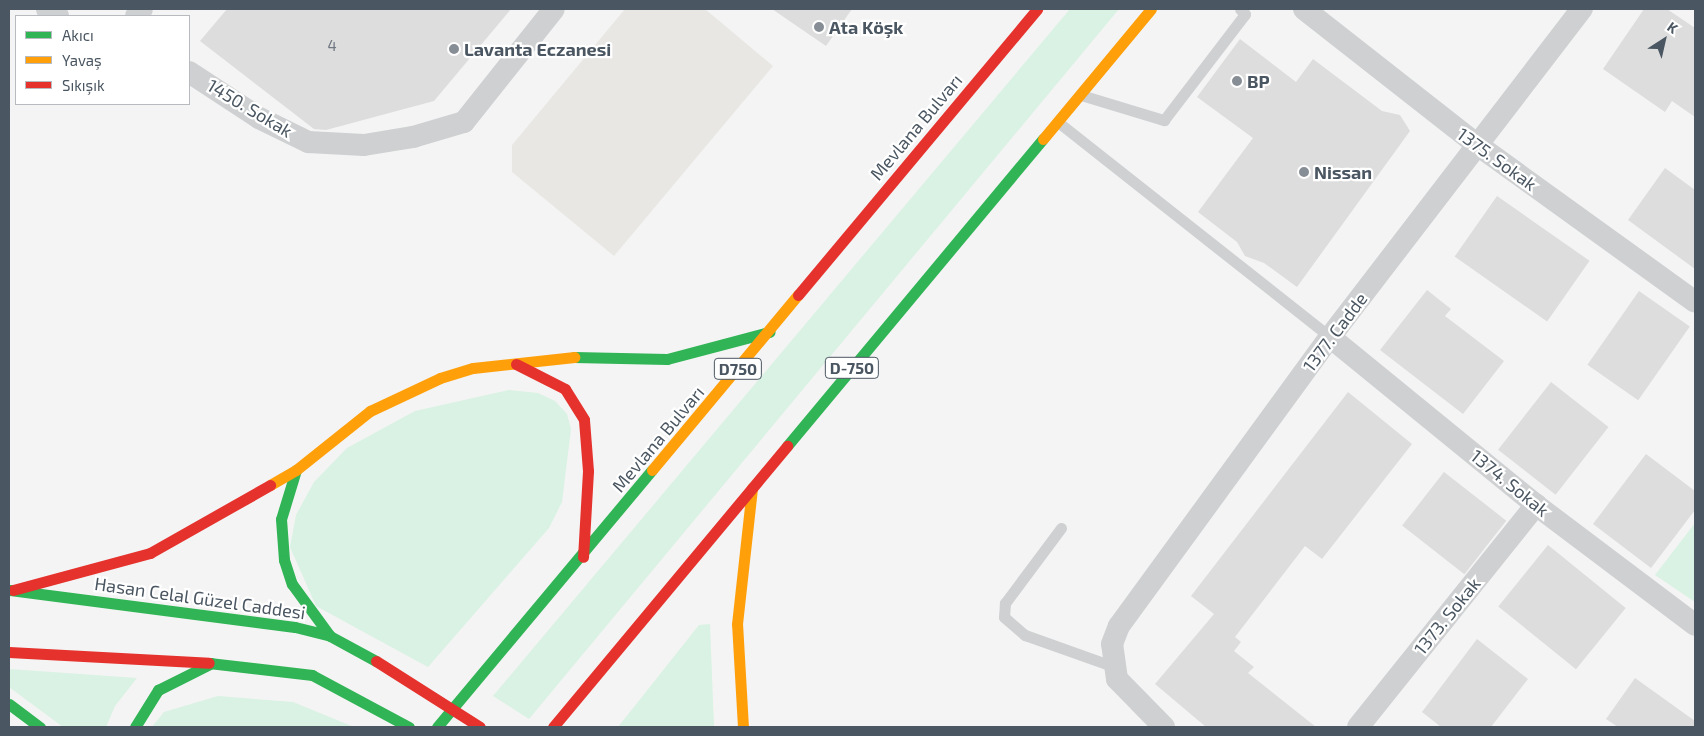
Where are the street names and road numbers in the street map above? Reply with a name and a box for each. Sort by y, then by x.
street label: Mevlana Bulvarı [865,70,967,184]
street label: 1450. Sokak [204,74,296,142]
street label: 1375. Sokak [1453,123,1541,195]
street label: 1377. Cadde [1298,288,1372,376]
road number: D-750 [824,354,880,382]
road number: D750 [713,356,763,382]
street label: Mevlana Bulvarı [607,382,709,496]
street label: 1374. Sokak [1467,445,1553,521]
street label: Hasan Celal Güzel Caddesi [93,572,307,624]
street label: 1373. Sokak [1409,573,1485,659]

